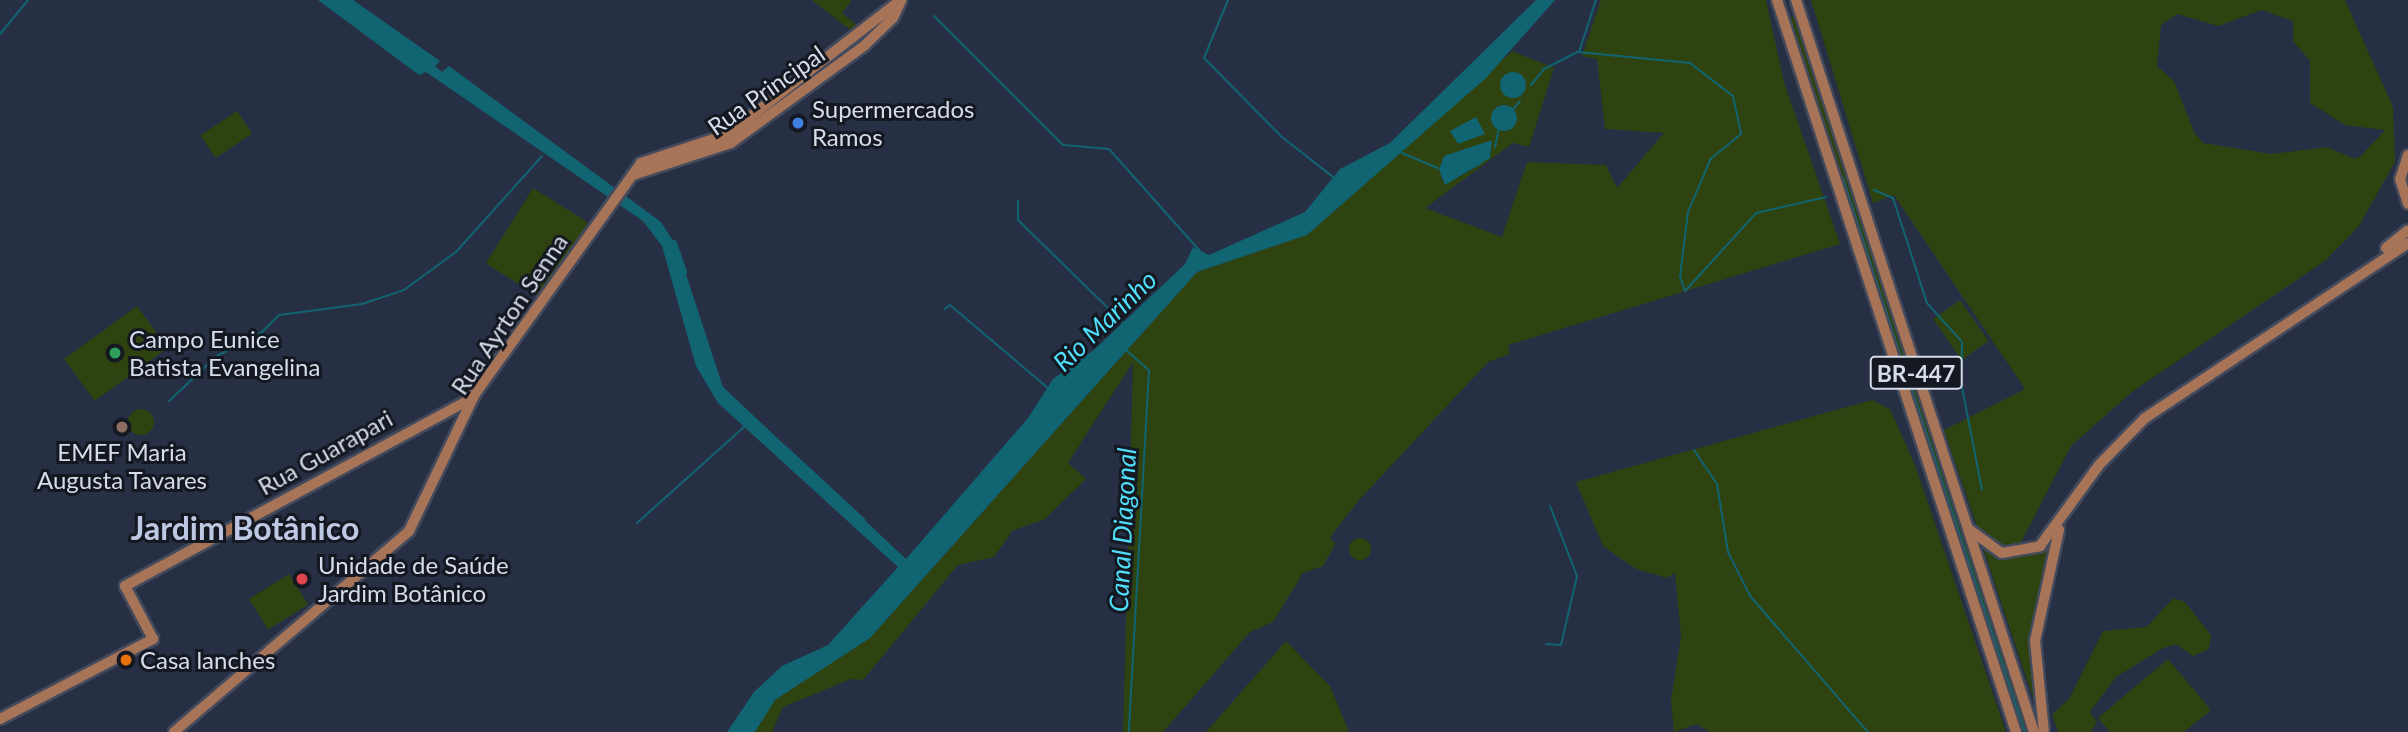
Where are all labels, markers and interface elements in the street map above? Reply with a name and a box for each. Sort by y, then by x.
street label: Rua Principal [702,39,830,141]
place label: Supermercados Ramos [812,95,975,151]
marker: Supermercados Ramos [790,115,806,131]
street label: Rua Ayrton Senna [444,228,574,400]
water label: Rio Marinho [1047,264,1163,378]
place label: Campo Eunice Batista Evangelina [129,325,320,381]
marker: Campo Eunice Batista Evangelina [107,345,123,361]
road number: BR-447 [1869,354,1963,392]
street label: Rua Guarapari [253,403,397,501]
marker: EMEF Maria Augusta Tavares [114,419,130,435]
place label: EMEF Maria Augusta Tavares [37,438,207,494]
water label: Canal Diagonal [1103,447,1143,613]
district label: Jardim Botânico [131,509,359,547]
place label: Unidade de Saúde Jardim Botânico [318,551,509,607]
marker: Unidade de Saúde Jardim Botânico [292,569,312,589]
place label: Casa lanches [140,646,275,674]
marker: Casa lanches [118,652,134,668]

